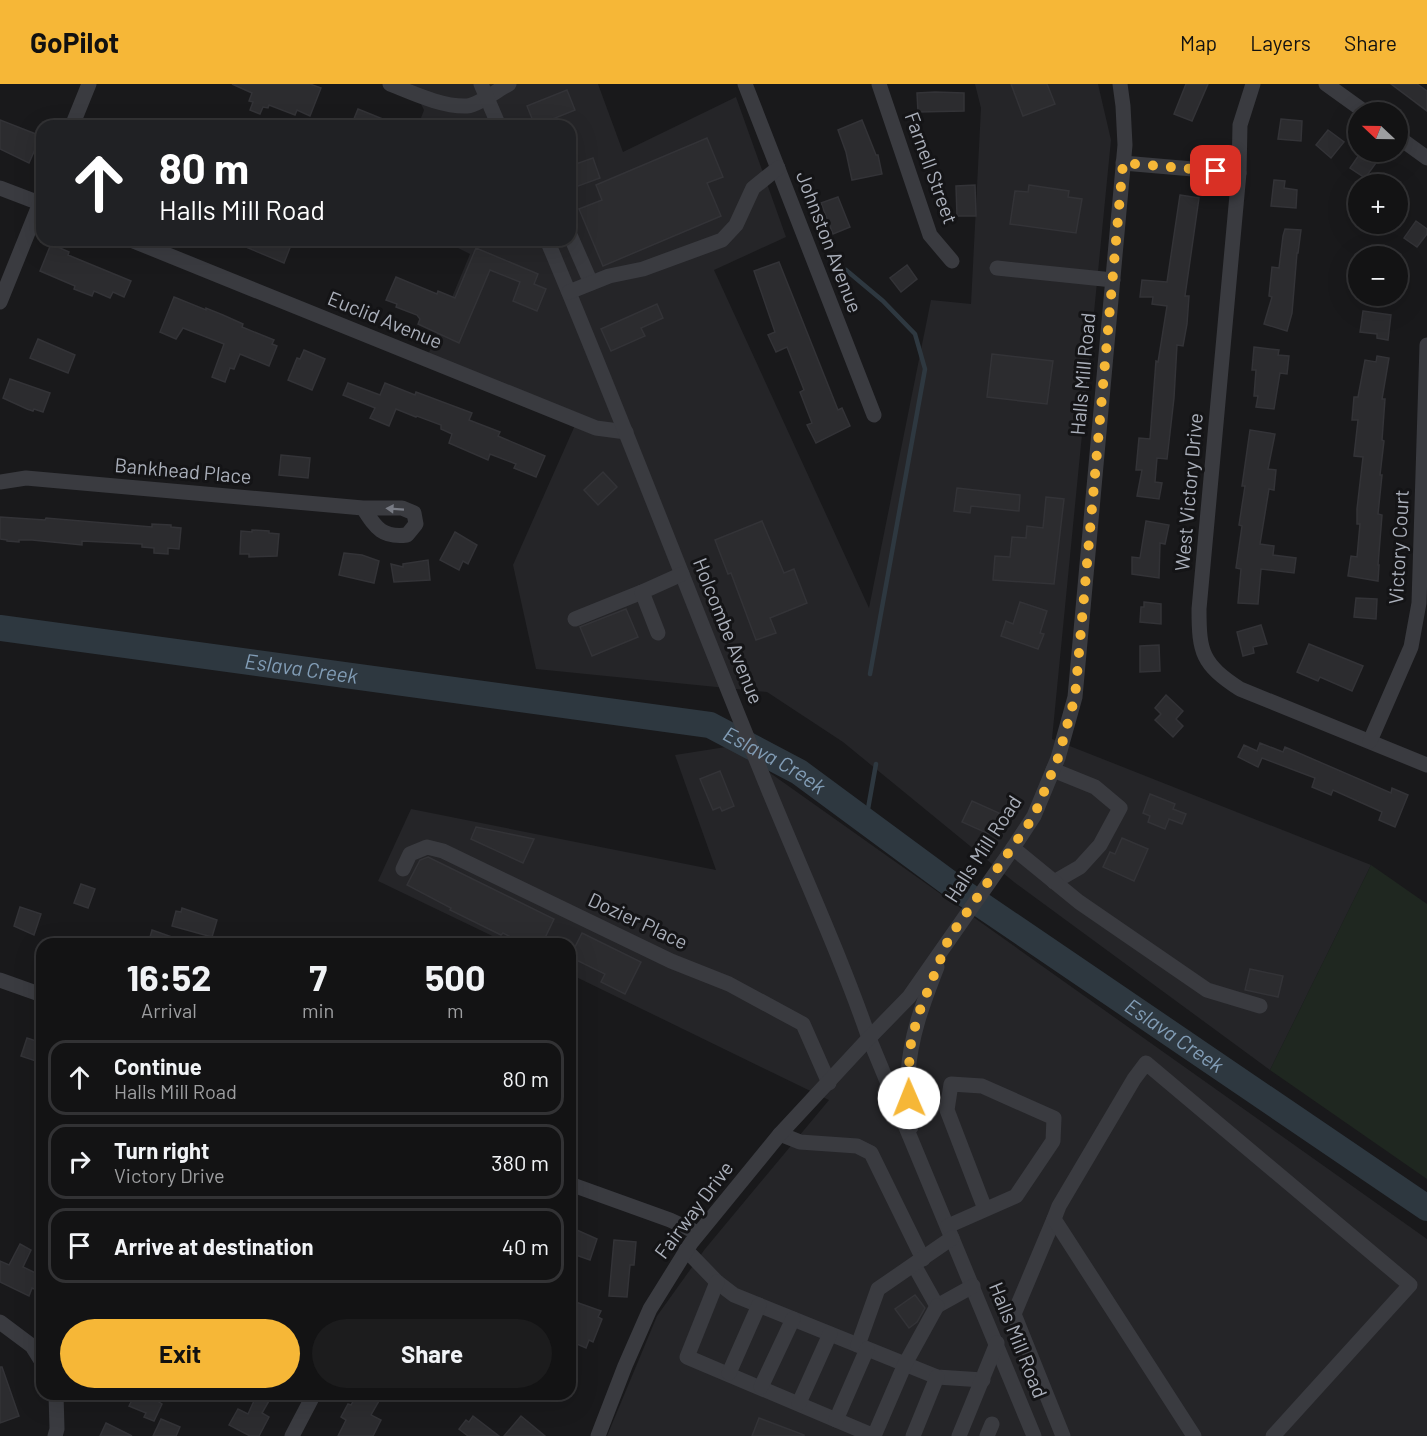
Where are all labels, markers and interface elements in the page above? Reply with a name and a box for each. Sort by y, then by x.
text: GoPilot [30,25,119,59]
text: Map [1180,30,1217,55]
text: Layers [1250,30,1311,55]
text: Share [1344,30,1397,55]
north arrow [1348,102,1408,162]
map controls [1348,102,1408,306]
street label: Farnell Street [901,108,963,227]
text: 80 m [159,142,249,192]
icon: ahead [60,144,138,222]
pin [1190,145,1241,196]
icon: arrive [1199,154,1232,187]
street label: Johnston Avenue [792,167,868,316]
button: + [1348,174,1408,234]
text: Halls Mill Road [159,193,325,225]
button: − [1348,246,1408,306]
street label: Euclid Avenue [325,285,446,353]
street label: Halls Mill Road [1065,312,1099,436]
street label: West Victory Drive [1169,412,1207,572]
street label: Bankhead Place [114,452,253,488]
street label: Victory Court [1383,489,1413,605]
one-way arrow [385,504,404,514]
street label: Holcombe Avenue [689,554,769,707]
water label: Eslava Creek [243,648,360,688]
water label: Eslava Creek [719,720,832,799]
street label: Halls Mill Road [939,790,1026,907]
street label: Dozier Place [585,887,692,954]
text: 16:52 [127,955,211,998]
text: 7 [309,955,327,998]
text: 500 [425,955,485,998]
water label: Eslava Creek [1121,992,1230,1078]
text: Arrival [141,998,197,1022]
text: min [302,998,334,1022]
text: m [447,998,463,1022]
text: Continue [114,1053,202,1079]
icon: ahead [63,1061,96,1094]
text: 80 m [503,1065,549,1091]
position arrow [877,1066,941,1130]
text: Halls Mill Road [114,1079,237,1103]
text: Turn right [114,1137,209,1163]
icon: right [63,1145,96,1178]
text: 380 m [491,1149,549,1175]
street label: Fairway Drive [649,1156,738,1263]
text: Victory Drive [114,1163,225,1187]
icon: arrive [63,1229,96,1262]
text: Arrive at destination [114,1233,313,1259]
text: 40 m [502,1233,549,1259]
street label: Halls Mill Road [985,1278,1053,1401]
button: Exit [60,1319,300,1388]
button: Share [312,1319,552,1388]

